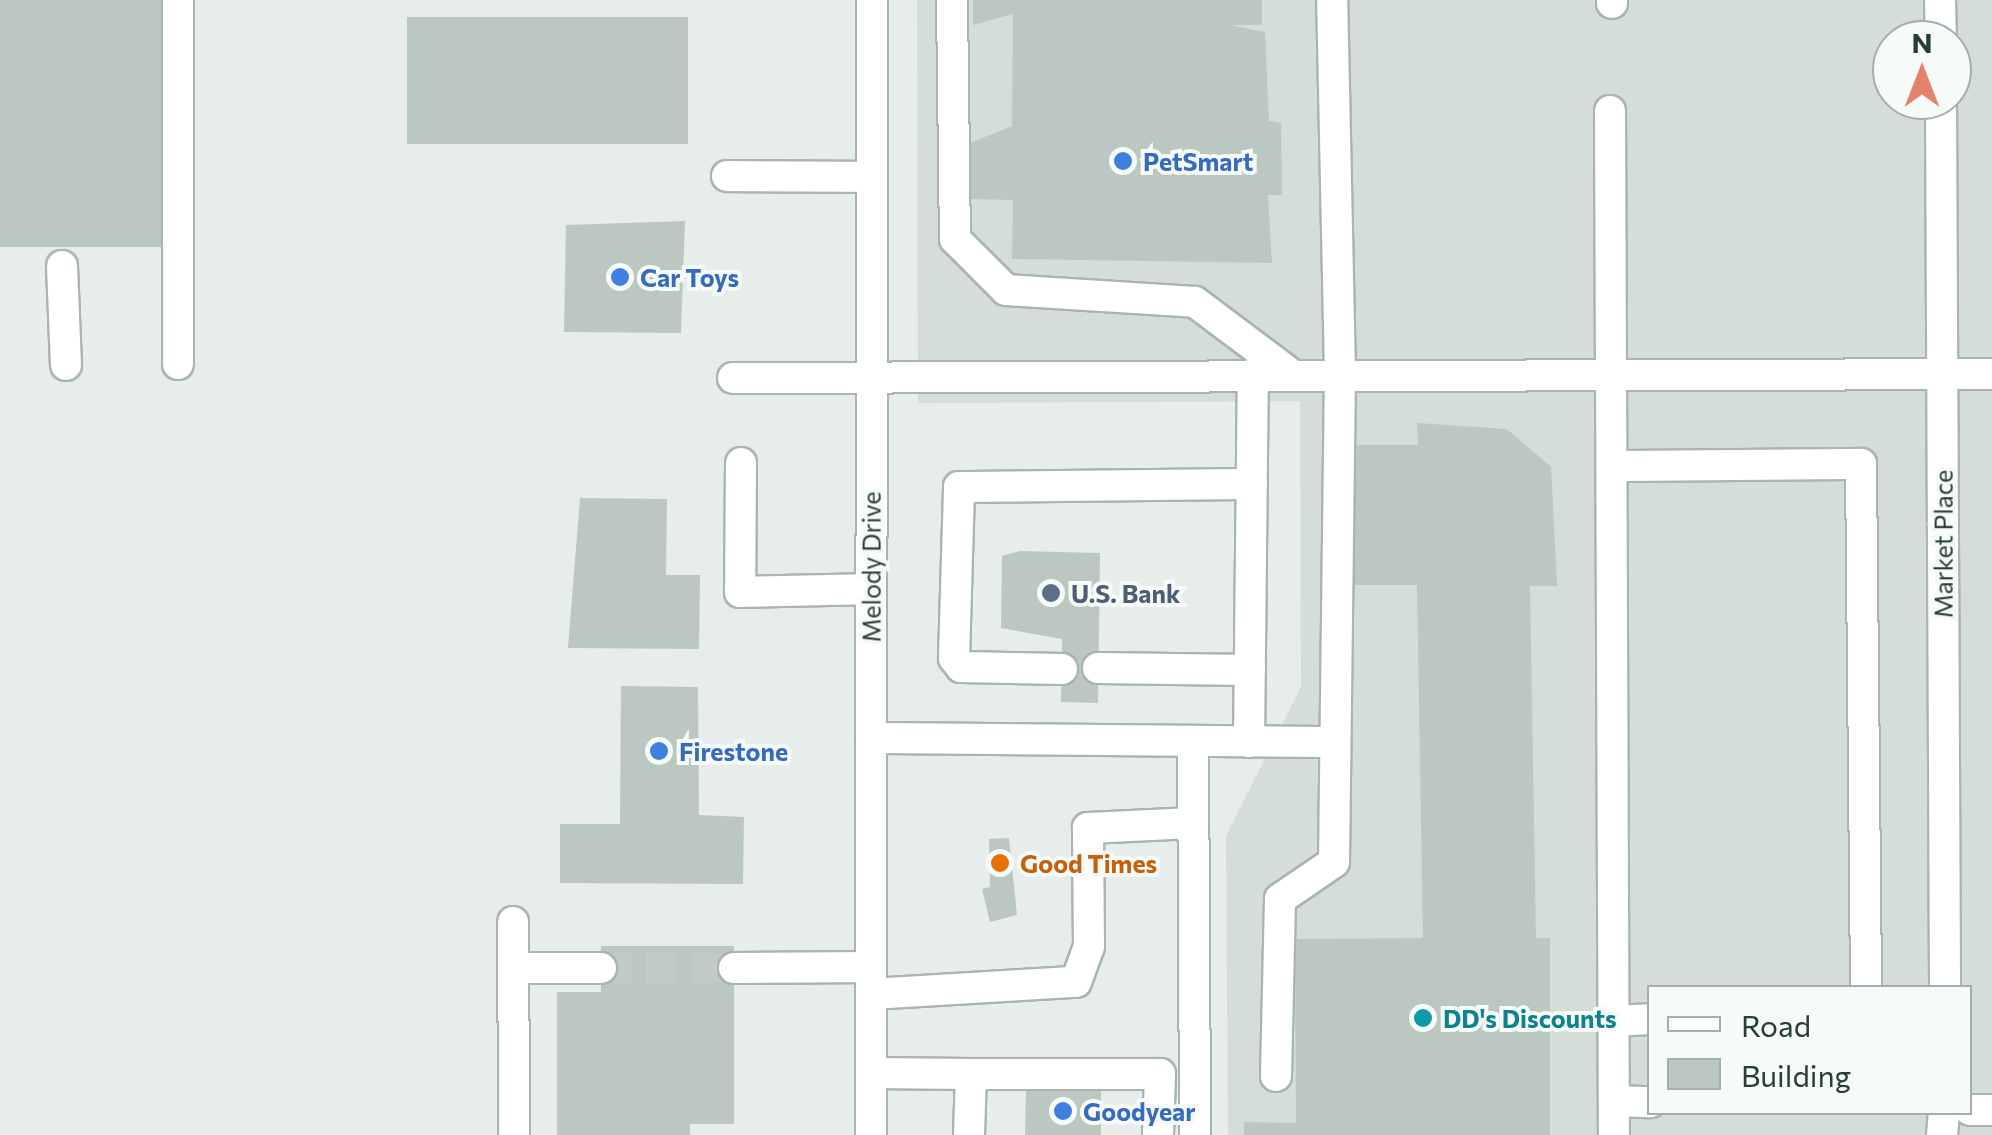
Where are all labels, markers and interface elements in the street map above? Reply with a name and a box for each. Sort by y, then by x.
north arrow [1872,20,1972,120]
text: N [1912,25,1933,59]
place label: PetSmart [1143,146,1253,176]
marker: PetSmart [1112,150,1134,172]
place label: Car Toys [640,262,739,292]
marker: Car Toys [609,266,631,288]
street label: Market Place [1928,470,1958,618]
street label: Melody Drive [856,492,886,642]
place label: U.S. Bank [1071,578,1180,608]
marker: U.S. Bank [1040,582,1062,604]
place label: Firestone [679,736,788,766]
marker: Firestone [648,740,670,762]
place label: Good Times [1020,848,1157,878]
marker: Good Times [989,852,1011,874]
legend [1647,985,1972,1115]
place label: DD's Discounts [1443,1003,1617,1033]
text: Road [1741,1006,1811,1043]
marker: DD's Discounts [1412,1007,1434,1029]
text: Building [1741,1056,1851,1093]
place label: Goodyear [1083,1096,1196,1126]
marker: Goodyear [1052,1100,1074,1122]

